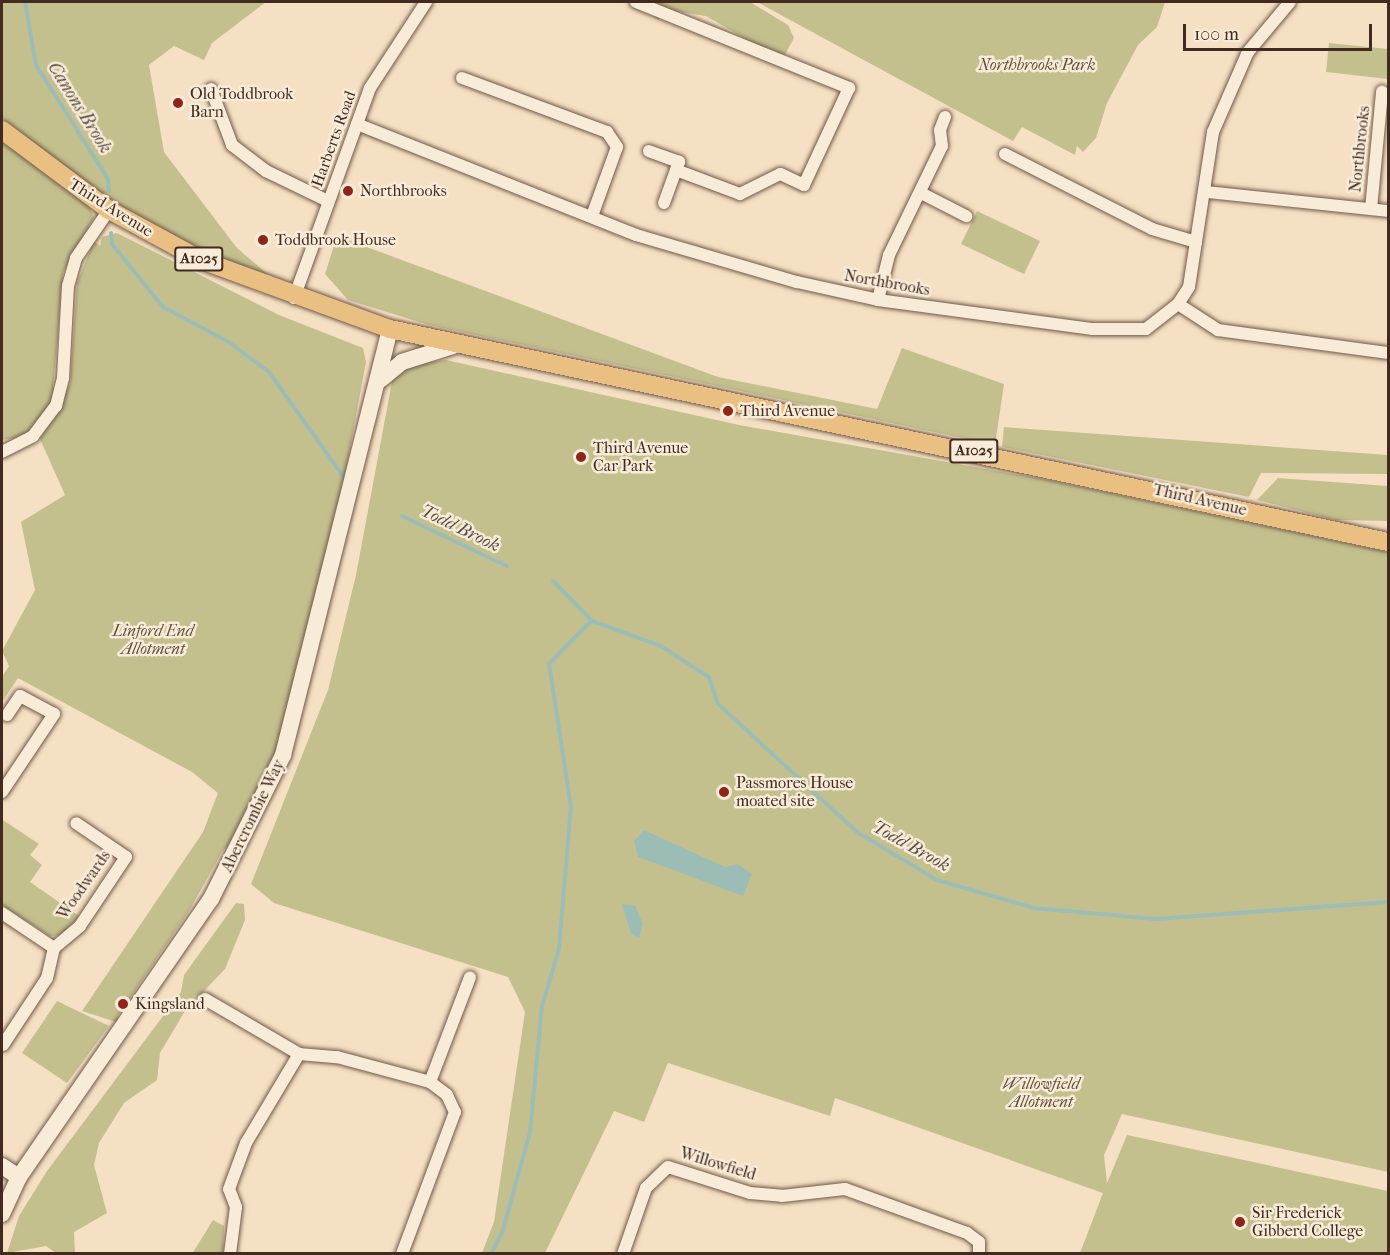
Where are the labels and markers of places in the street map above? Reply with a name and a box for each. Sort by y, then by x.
place label: Old Toddbrook Barn [190,84,293,122]
marker: Old Toddbrook Barn [171,96,185,110]
place label: Northbrooks [360,181,447,201]
marker: Northbrooks [341,184,355,198]
place label: Toddbrook House [275,230,396,250]
marker: Toddbrook House [256,233,270,247]
place label: Third Avenue [740,401,835,421]
marker: Third Avenue [721,404,735,418]
place label: Third Avenue Car Park [593,438,688,476]
marker: Third Avenue Car Park [574,450,588,464]
place label: Passmores House moated site [736,773,853,811]
marker: Passmores House moated site [717,785,731,799]
place label: Kingsland [135,994,205,1014]
marker: Kingsland [116,997,130,1011]
place label: Sir Frederick Gibberd College [1252,1203,1363,1241]
marker: Sir Frederick Gibberd College [1233,1215,1247,1229]

